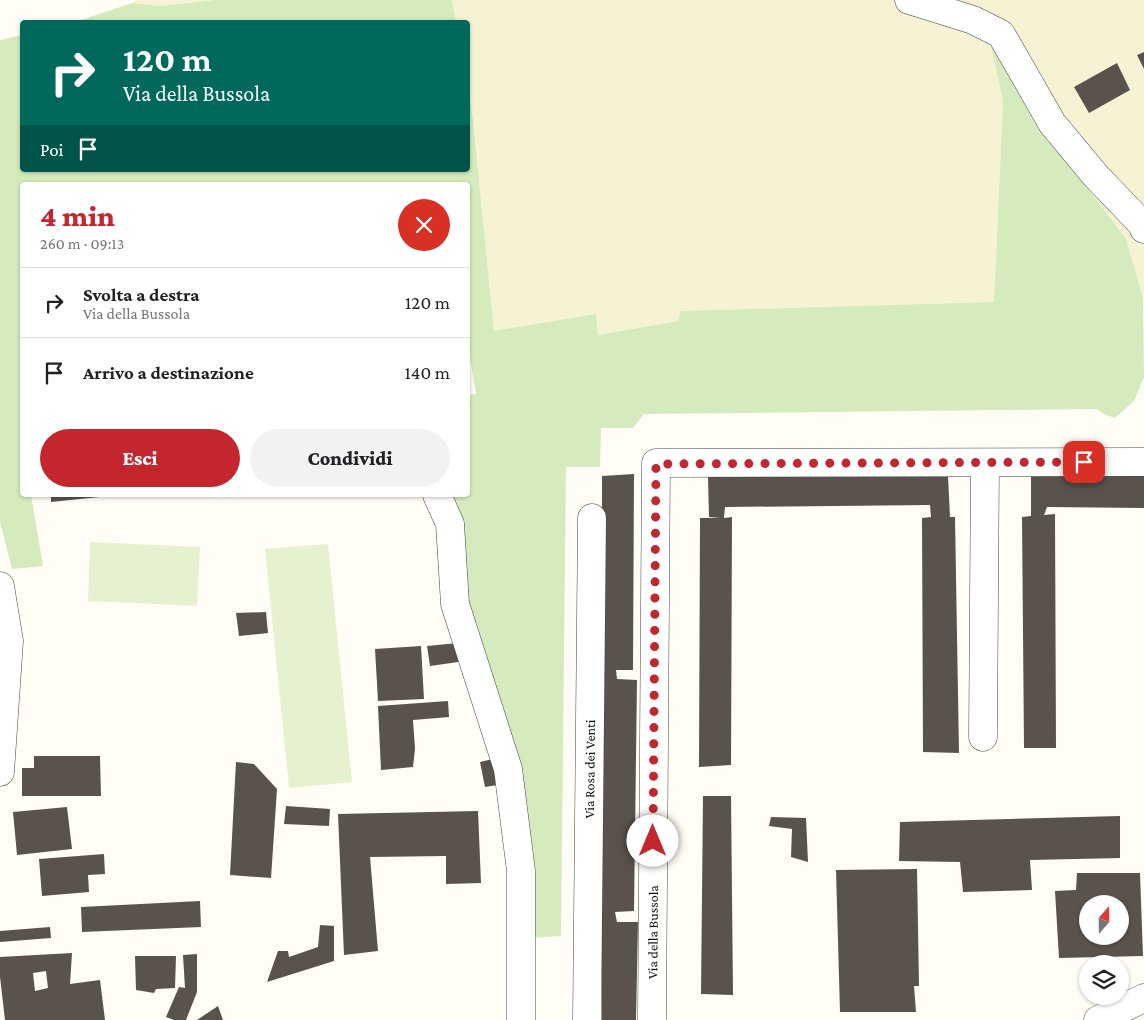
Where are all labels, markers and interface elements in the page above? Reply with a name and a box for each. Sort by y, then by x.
icon: right [40,40,105,105]
text: 120 m [123,40,212,79]
text: Via della Bussola [123,81,270,106]
icon: arrive [74,135,102,163]
text: Poi [40,139,64,160]
text: 4 min [40,199,115,232]
button: close [398,199,450,251]
text: 260 m · 09:13 [40,235,124,252]
text: Svolta a destra [83,284,199,305]
icon: right [40,289,68,317]
text: 120 m [405,292,450,313]
text: Via della Bussola [83,305,190,322]
icon: arrive [40,359,68,387]
text: Arrivo a destinazione [83,362,254,383]
text: 140 m [404,362,450,383]
button: Esci [40,429,240,487]
button: Condividi [250,429,450,487]
pin [1063,441,1105,483]
icon: arrive [1070,448,1098,476]
street label: Via Rosa dei Venti [581,719,598,819]
position arrow [626,814,678,866]
street label: Via della Bussola [644,885,661,979]
north arrow [1079,895,1129,945]
map controls [1079,895,1129,1005]
button: layers [1079,955,1129,1005]

